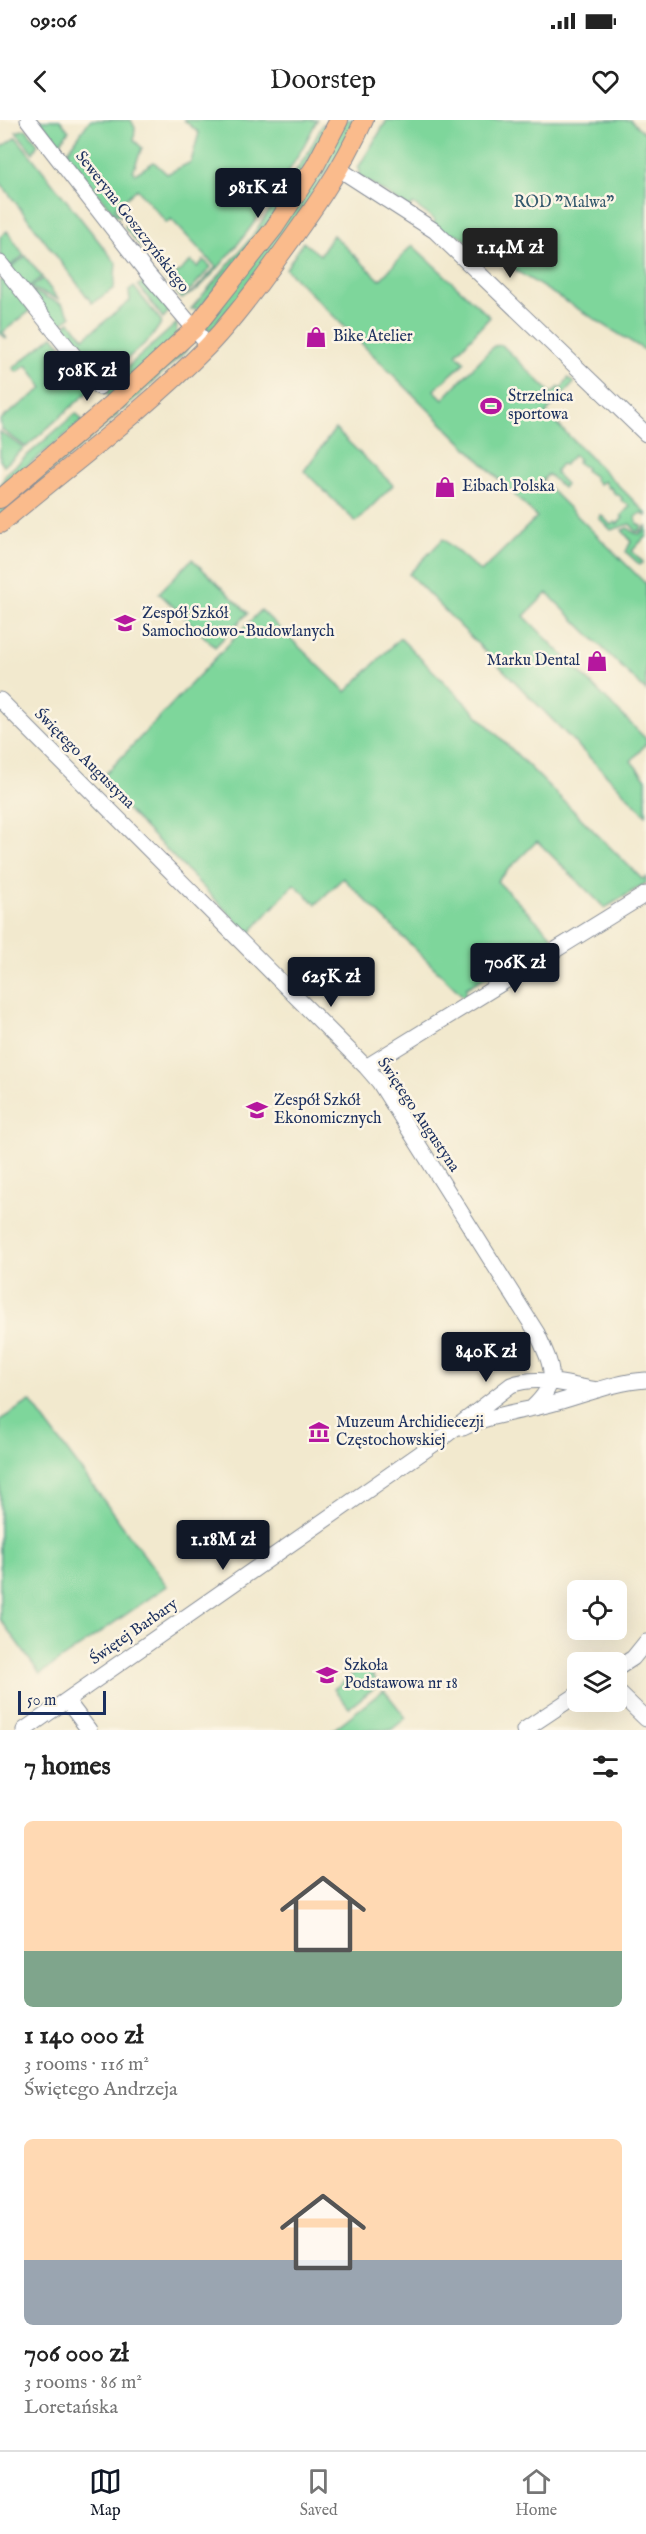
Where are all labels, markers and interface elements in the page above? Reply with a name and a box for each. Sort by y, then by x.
text: 09:06 [30,7,76,35]
text: Doorstep [270,64,376,98]
icon: back [24,65,57,98]
icon: heart [589,65,622,98]
street label: Seweryna Goszczyńskiego [71,147,194,297]
pin: 981K zł [203,168,313,219]
text: 981K zł [229,175,287,200]
park label: ROD "Malwa" [514,193,614,213]
pin: 1.14M zł [448,228,572,279]
text: 1.14M zł [477,235,543,260]
shop icon: Bike Atelier [304,325,328,349]
place label: Bike Atelier [333,327,413,347]
pin: 508K zł [32,351,142,402]
text: 508K zł [58,358,116,383]
place label: Strzelnica sportowa [508,387,573,425]
sports icon: Strzelnica sportowa [479,394,503,418]
shop icon: Eibach Polska [433,475,457,499]
place label: Eibach Polska [462,477,555,497]
place label: Zespół Szkół Samochodowo-Budowlanych [142,604,335,642]
school or university icon: Zespół Szkół Samochodowo-Budowlanych [113,611,137,635]
shop icon: Marku Dental [585,649,609,673]
place label: Marku Dental [486,651,581,671]
street label: Świętego Augustyna [29,703,140,814]
pin: 706K zł [460,943,570,994]
text: 706K zł [484,950,546,975]
pin: 625K zł [276,957,386,1008]
text: 625K zł [302,964,360,989]
street label: Świętego Augustyna [372,1053,466,1176]
place label: Zespół Szkół Ekonomicznych [274,1091,382,1129]
school or university icon: Zespół Szkół Ekonomicznych [245,1098,269,1122]
pin: 840K zł [431,1332,541,1383]
text: 840K zł [455,1339,517,1364]
place label: Muzeum Archidiecezji Częstochowskiej [336,1413,484,1451]
museum icon: Muzeum Archidiecezji Częstochowskiej [307,1420,331,1444]
pin: 1.18M zł [161,1520,285,1571]
text: 1.18M zł [191,1527,255,1552]
map controls [567,1580,627,1712]
button: locate [567,1580,627,1640]
street label: Świętej Barbary [85,1593,182,1670]
button: layers [567,1652,627,1712]
place label: Szkoła Podstawowa nr 18 [344,1656,458,1694]
school or university icon: Szkoła Podstawowa nr 18 [315,1663,339,1687]
scale bar [18,1688,106,1716]
text: 50 m [27,1691,56,1711]
text: 7 homes [24,1750,111,1783]
icon: filters [589,1750,622,1783]
icon: home [269,1860,377,1968]
text: 1 140 000 zł [24,2019,143,2052]
text: 3 rooms · 116 m² [24,2052,149,2077]
text: Świętego Andrzeja [24,2077,178,2102]
icon: home [269,2178,377,2286]
text: 706 000 zł [24,2337,129,2370]
text: 3 rooms · 86 m² [24,2370,142,2395]
text: Loretańska [24,2395,118,2420]
tab: Map [89,2465,122,2521]
tab: Saved [300,2465,338,2521]
tab: Home [515,2465,557,2521]

